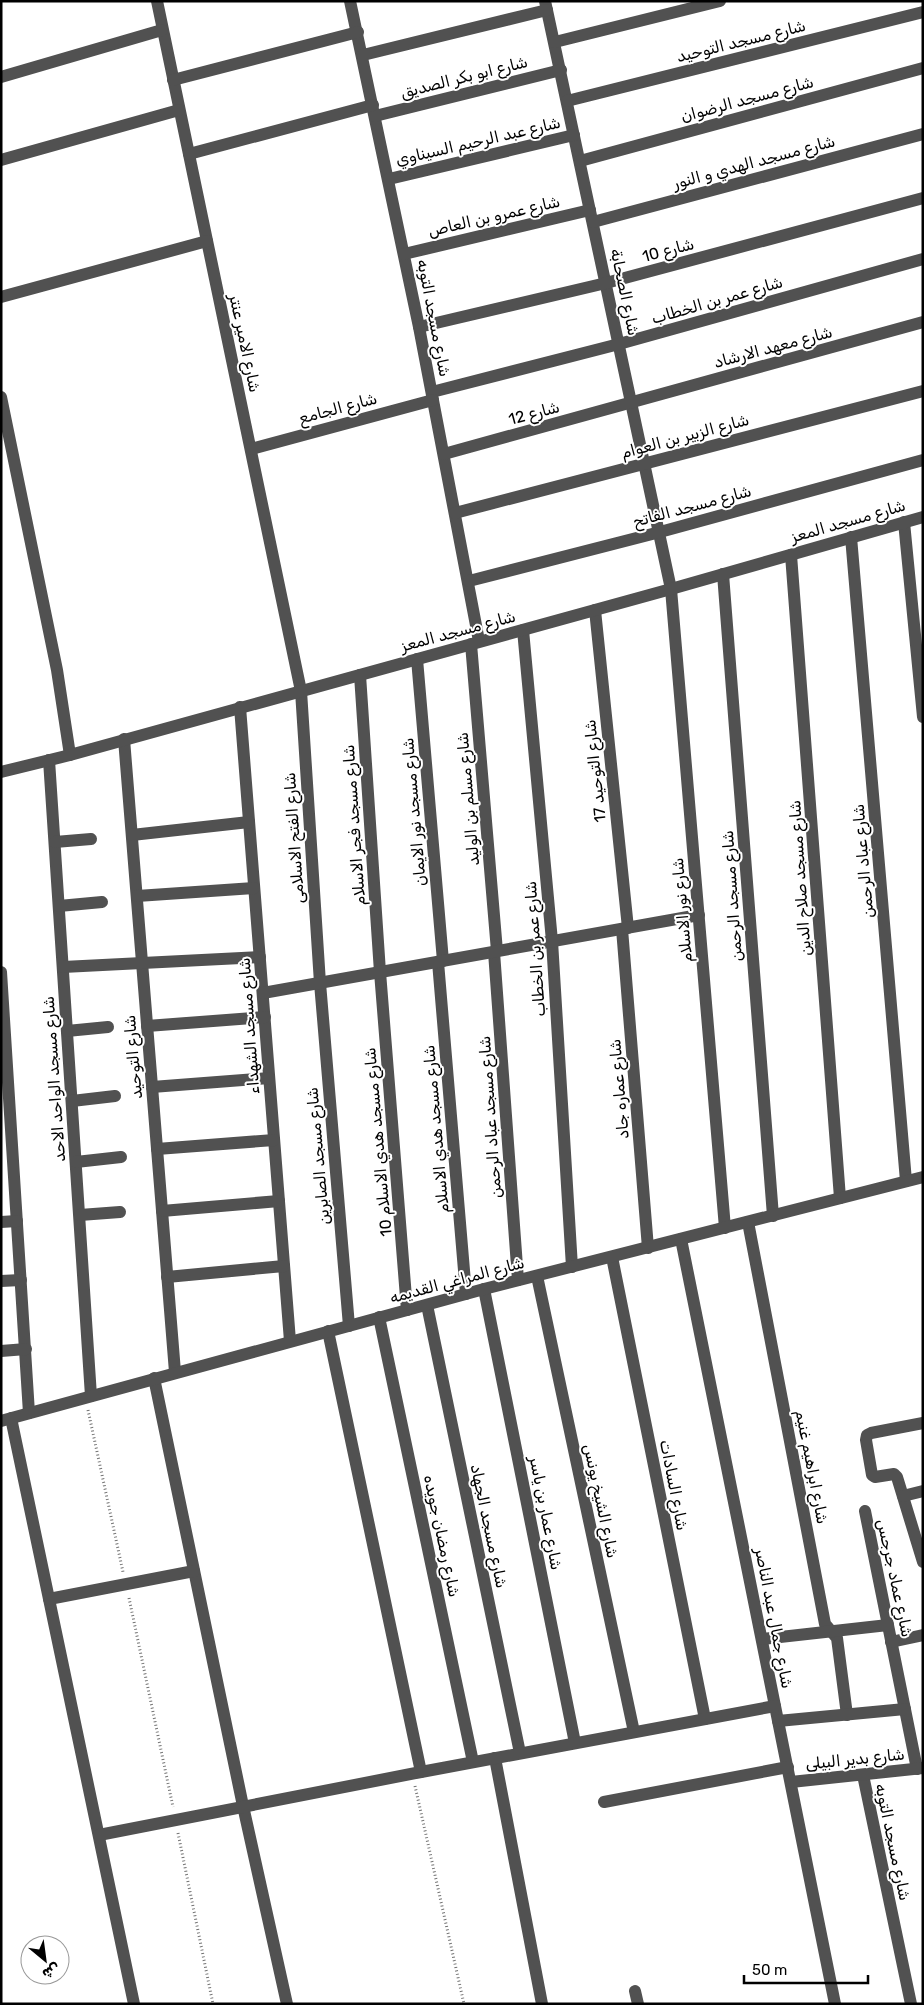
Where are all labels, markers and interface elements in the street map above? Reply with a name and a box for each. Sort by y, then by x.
street label: شارع مسجد التوحيد [674,16,808,68]
street label: شارع ابو بكر الصديق [398,52,530,104]
street label: شارع مسجد الرضوان [678,72,816,128]
street label: شارع عبد الرحيم السيناوي [394,113,563,171]
street label: شارع مسجد الهدي و النور [670,131,838,195]
street label: شارع عمرو بن العاص [426,192,562,242]
street label: شارع 10 [640,234,696,268]
street label: شارع الصحابة [605,247,643,338]
street label: شارع مسجد التوبه [411,258,455,379]
street label: شارع عمر بن الخطاب [649,272,785,330]
street label: شارع الامير عنتر [223,291,265,394]
street label: شارع معهد الارشاد [712,322,835,374]
street label: شارع الجامع [297,388,380,429]
street label: شارع 12 [506,397,562,431]
street label: شارع الزبير بن العوام [619,410,752,464]
street label: شارع مسجد الفاتح [631,481,754,533]
street label: شارع مسجد المعز [787,496,908,549]
street label: شارع مسجد المعز [397,606,518,658]
street label: شارع التوحيد 17 [580,718,612,823]
street label: شارع مسلم بن الوليد [453,731,485,867]
street label: شارع مسجد نور الايمان [398,737,432,887]
street label: شارع مسجد فجر الاسلام [339,744,371,906]
street label: شارع الفتح الاسلامى [280,772,310,904]
street label: شارع مسجد صلاح الدين [785,799,817,957]
street label: شارع عباد الرحمن [849,803,879,919]
street label: شارع مسجد الرحمن [718,830,748,962]
street label: شارع نور الاسلام [668,857,698,963]
street label: شارع عمر بن الخطاب [521,880,551,1017]
street label: شارع مسجد الشهداء [235,957,265,1095]
street label: شارع مسجد الواحد الاحد [39,995,71,1162]
street label: شارع التوحيد [120,1014,148,1100]
street label: شارع مسجد عباد الرحمن [475,1035,507,1199]
street label: شارع عماره جاد [605,1038,635,1140]
street label: شارع مسجد هدي الاسلام [419,1044,455,1214]
street label: شارع مسجد هدي الاسلام 10 [360,1047,398,1237]
street label: شارع مسجد الصابرين [303,1086,335,1226]
street label: شارع المراغي القديمه [388,1253,527,1310]
street label: شارع ابراهيم غنيم [790,1408,832,1526]
street label: شارع السادات [654,1438,692,1532]
street label: شارع الشيخ يونس [578,1442,622,1560]
street label: شارع عمار بن ياسر [523,1453,566,1572]
street label: شارع مسجد الجهاد [465,1462,511,1590]
street label: شارع رمضان جويده [418,1473,464,1599]
street label: شارع عماد جرجس [871,1517,917,1639]
street label: شارع جمال عبد الناصر [749,1545,797,1690]
street label: شارع بدير البيلى [804,1744,906,1776]
street label: شارع مسجد التوبه [869,1782,915,1903]
north arrow [20,1935,70,1985]
scale bar [744,1952,868,1984]
text: ش [39,1959,63,1983]
text: 50 m [752,1961,787,1979]

